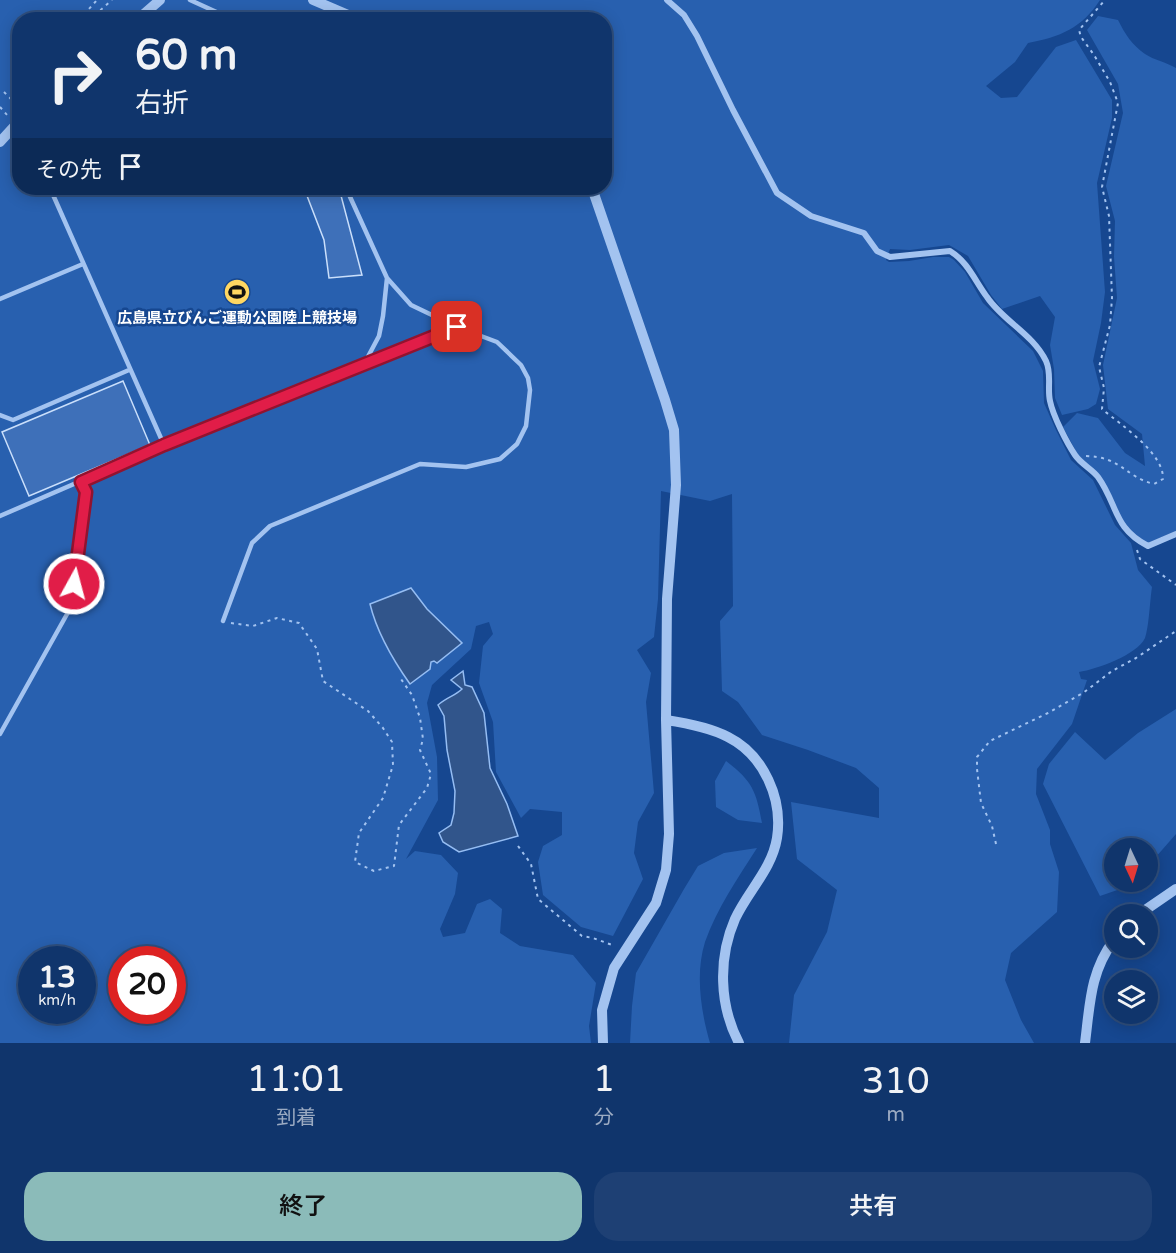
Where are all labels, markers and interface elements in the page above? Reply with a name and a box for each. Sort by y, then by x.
text: 60 m [135,30,237,81]
icon: right [36,36,114,114]
text: 右折 [135,87,189,120]
icon: arrive [114,150,147,183]
text: その先 [36,157,102,183]
sports icon: 広島県立びんご運動公園陸上競技場 [222,277,252,307]
pin [431,301,482,352]
place label: 広島県立びんご運動公園陸上競技場 [117,309,357,327]
icon: arrive [440,310,473,343]
position arrow [42,552,106,616]
north arrow [1104,838,1158,892]
map controls [1104,838,1158,1024]
button: search [1104,904,1158,958]
speed limit sign: 20 [108,946,186,1024]
text: 13 [38,959,76,996]
button: layers [1104,970,1158,1024]
text: km/h [38,991,76,1009]
text: 11:01 [246,1058,346,1101]
text: 1 [593,1058,615,1101]
text: 310 [862,1060,930,1103]
text: m [886,1103,905,1127]
text: 到着 [276,1106,316,1130]
text: 分 [594,1106,614,1130]
button: 終了 [24,1172,582,1241]
button: 共有 [594,1172,1152,1241]

